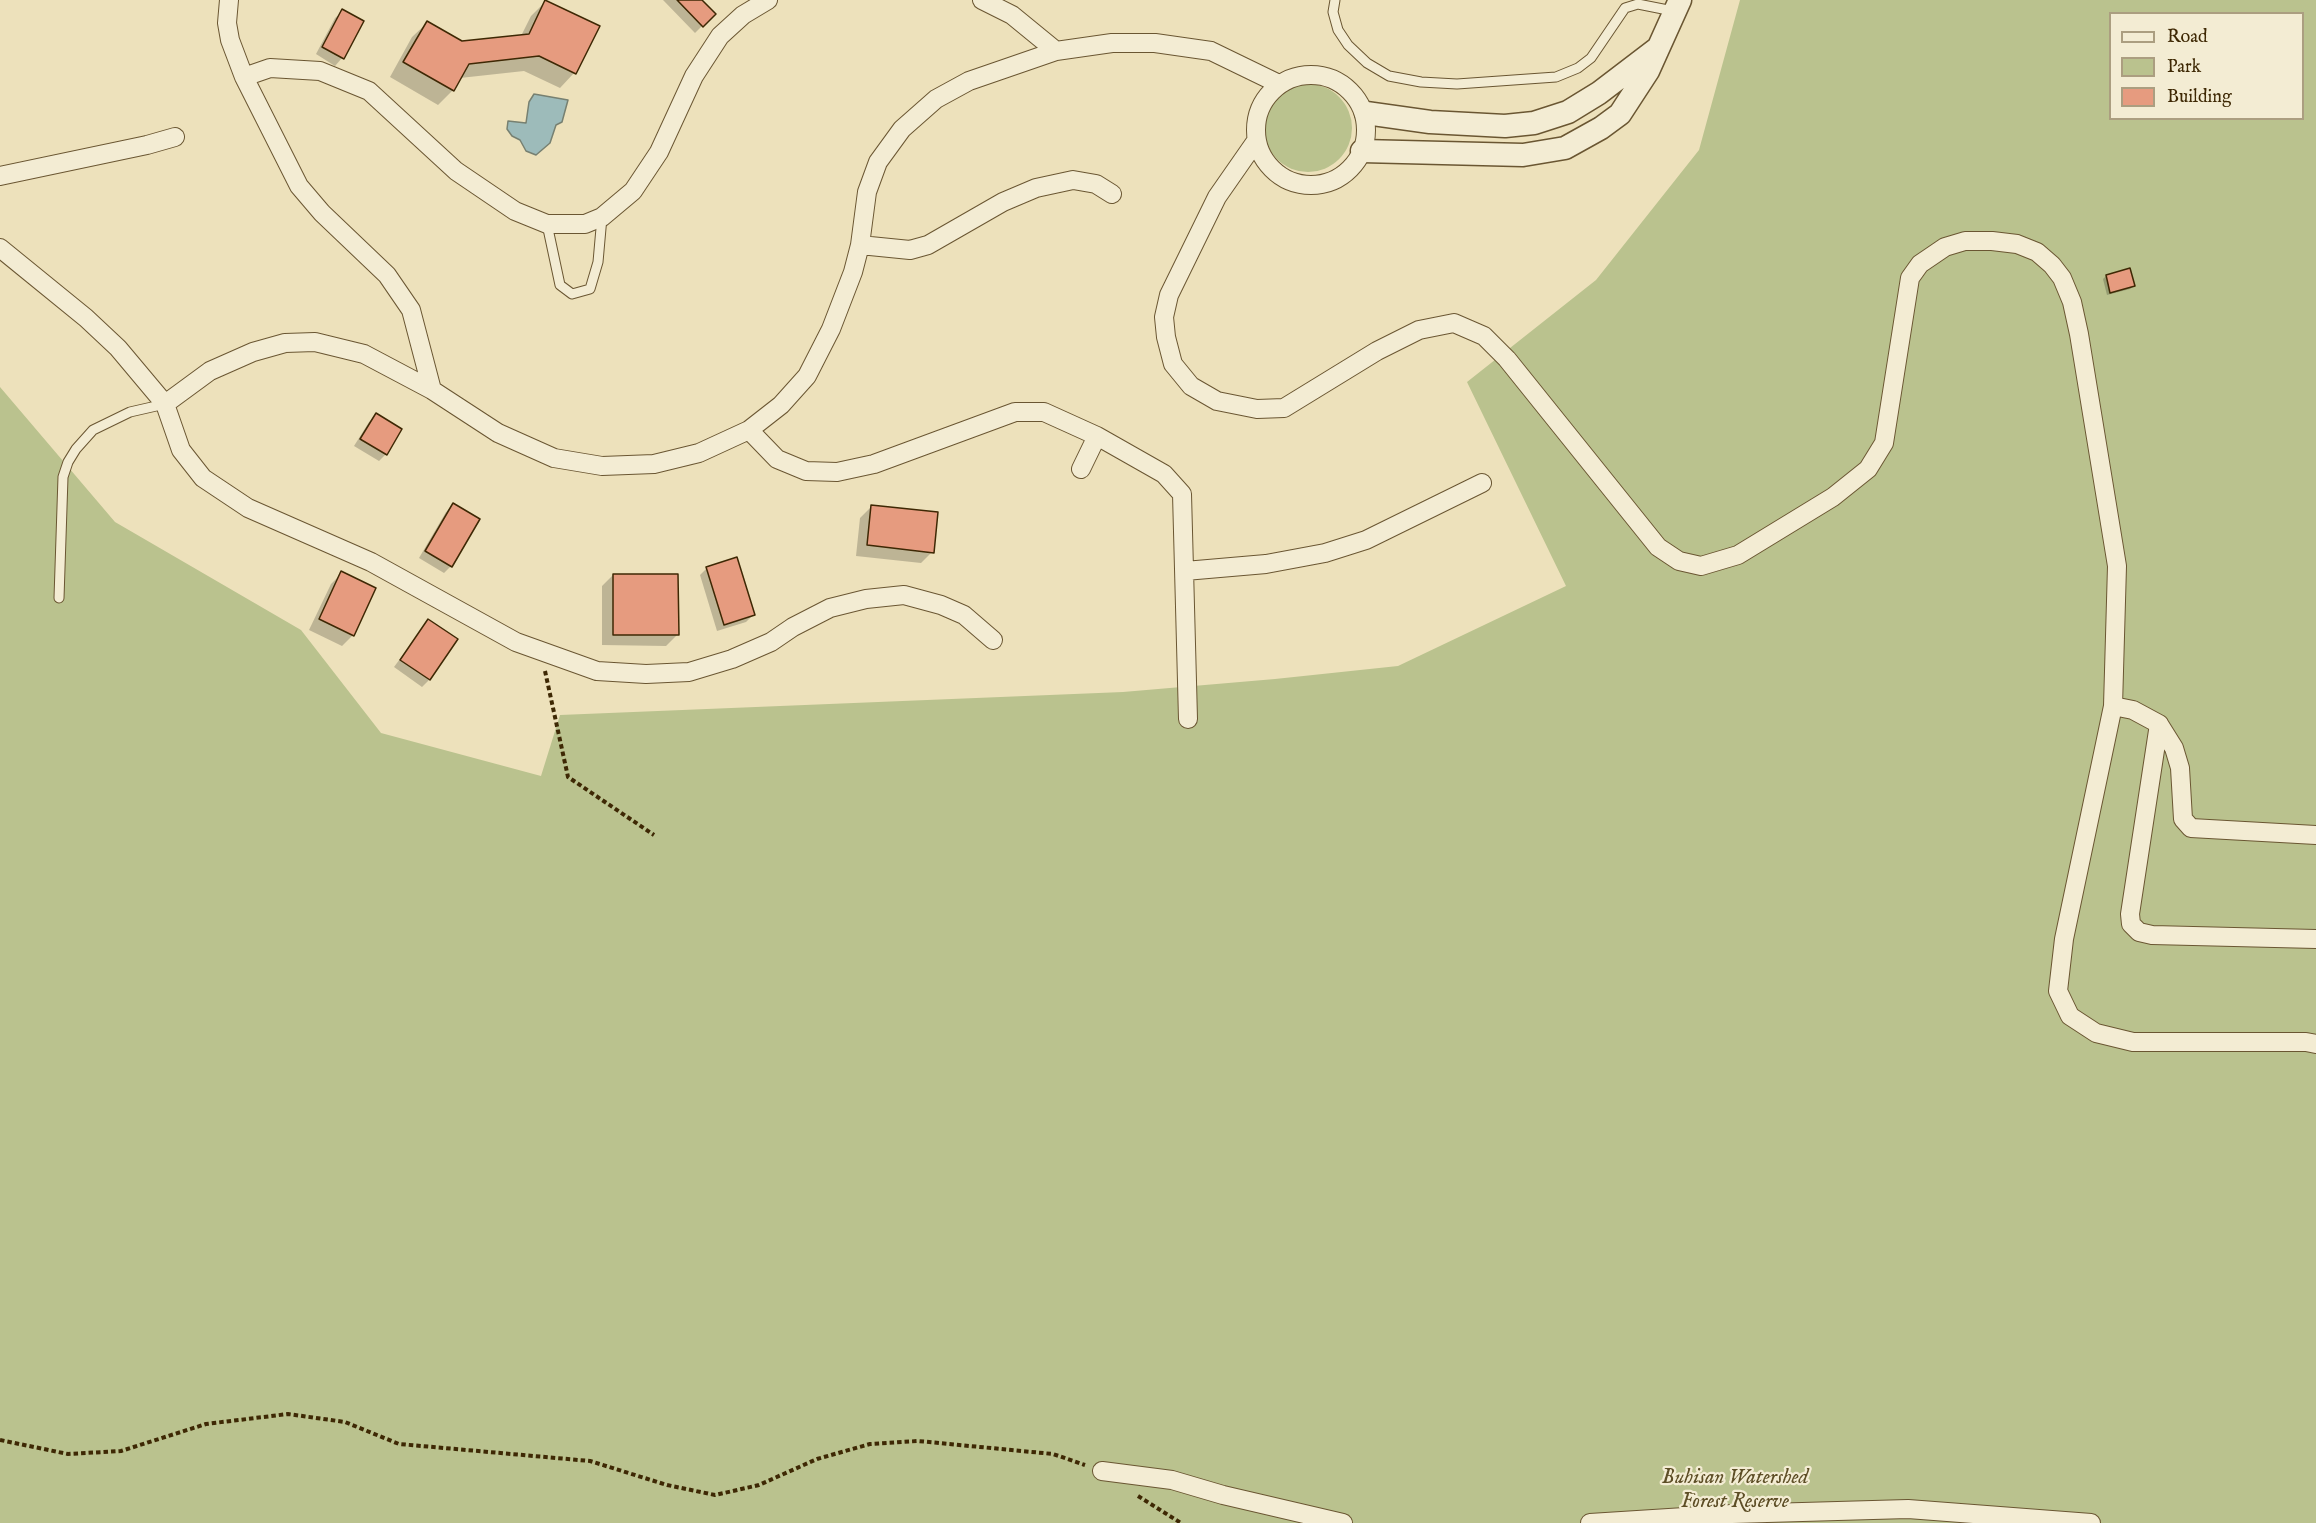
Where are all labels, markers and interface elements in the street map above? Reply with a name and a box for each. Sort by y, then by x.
legend [2109,12,2304,120]
text: Road [2167,26,2208,49]
text: Park [2167,56,2201,79]
text: Building [2167,86,2232,109]
park label: Buhisan Watershed Forest Reserve [1662,1466,1808,1516]

